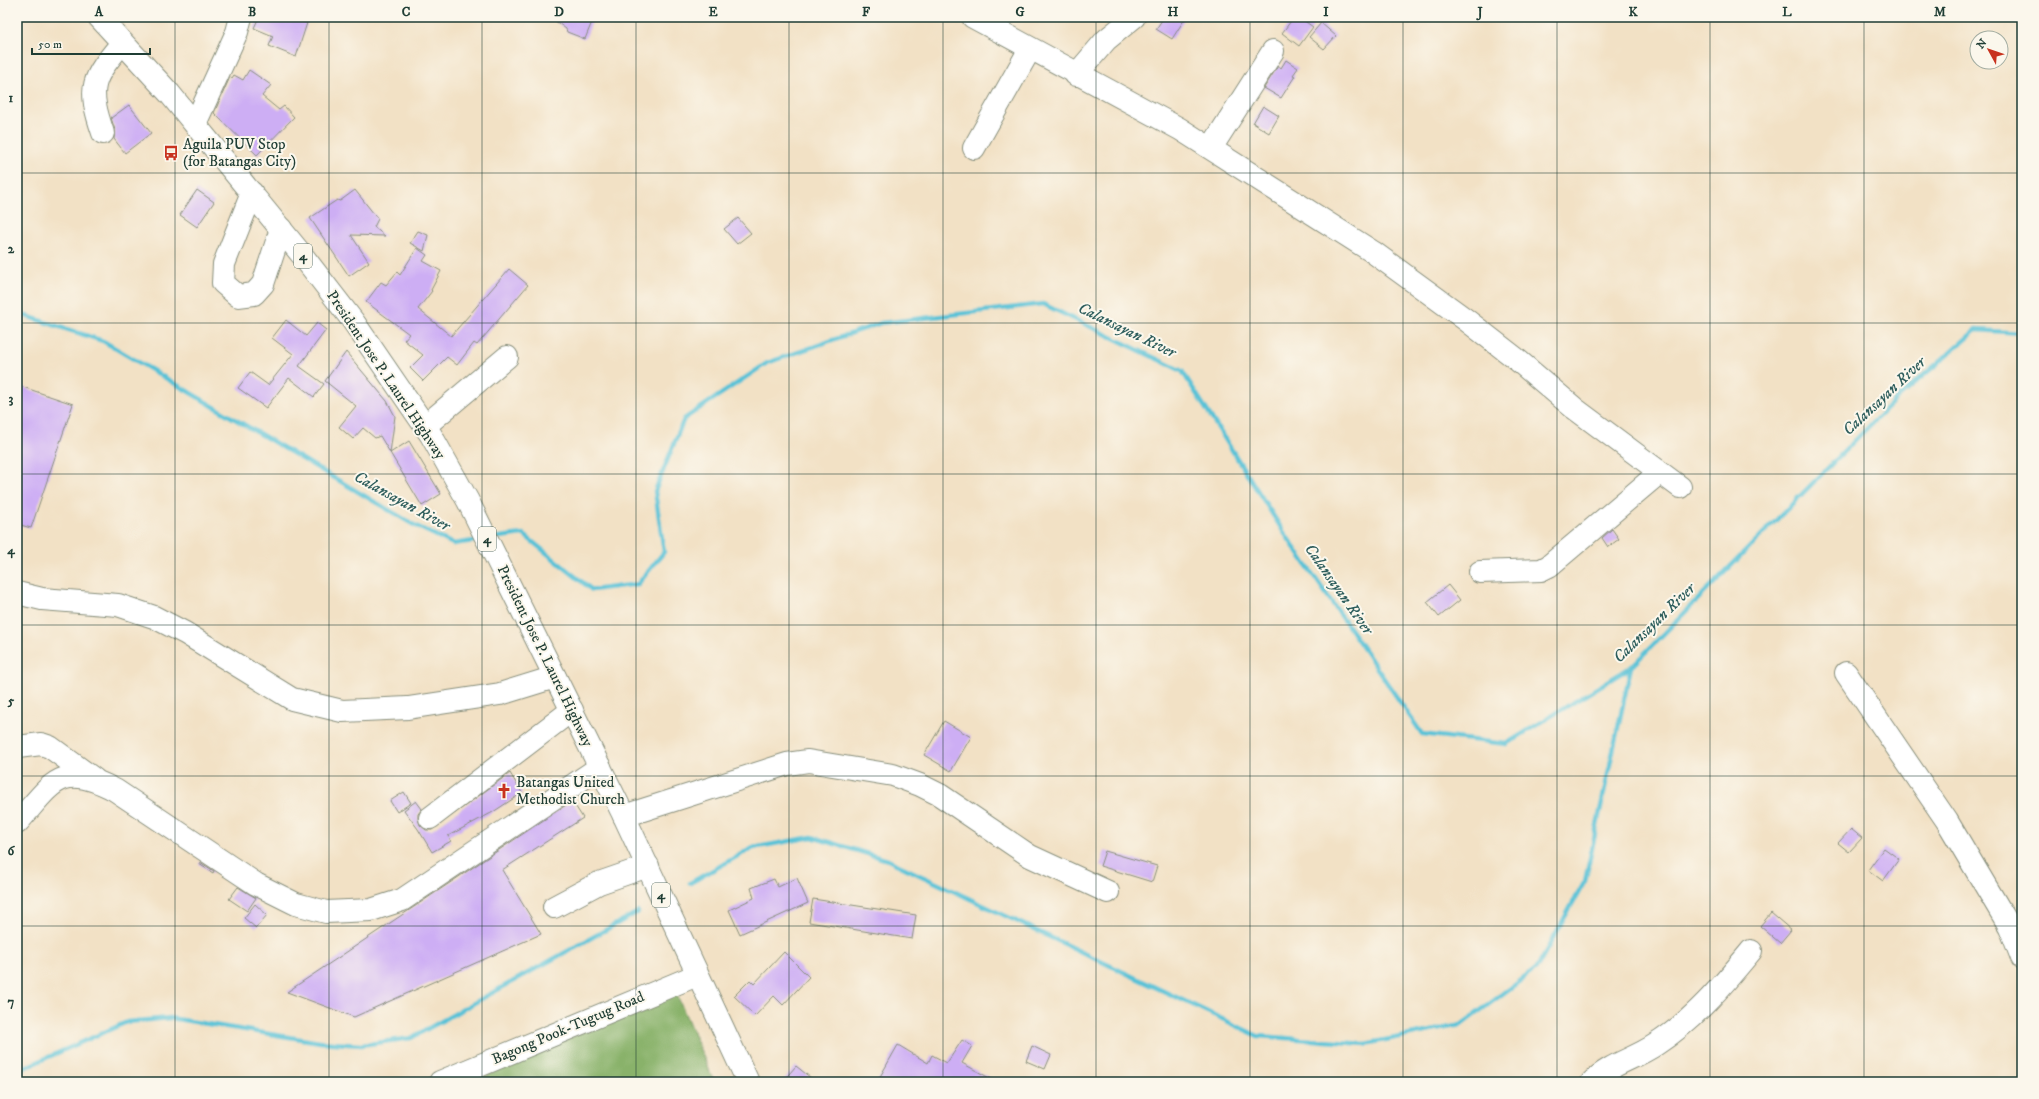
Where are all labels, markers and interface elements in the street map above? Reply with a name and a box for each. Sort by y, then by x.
text: A [94,4,104,20]
text: B [248,4,256,20]
text: C [402,4,411,20]
text: D [554,4,564,20]
text: E [708,4,718,20]
text: F [862,4,871,20]
text: G [1015,4,1025,20]
text: H [1168,4,1179,20]
text: I [1323,4,1329,20]
text: J [1475,4,1483,21]
text: K [1628,4,1638,20]
text: L [1782,4,1792,20]
text: M [1934,4,1946,20]
scale bar [32,30,150,56]
north arrow [1969,30,2009,70]
text: N [1974,36,1990,52]
text: 50 m [38,37,62,52]
text: 1 [9,90,14,106]
place label: Aguila PUV Stop (for Batangas City) [183,135,296,171]
bus stop icon: Aguila PUV Stop (for Batangas City) [162,144,180,162]
text: 2 [8,241,15,257]
road number: 4 [294,244,312,268]
street label: President Jose P. Laurel Highway [322,287,450,464]
water label: Calansayan River [1075,298,1180,363]
water label: Calansayan River [1838,351,1931,440]
text: 3 [9,391,14,407]
water label: Calansayan River [351,466,455,536]
road number: 4 [478,527,496,551]
water label: Calansayan River [1300,540,1379,639]
text: 4 [6,542,15,559]
street label: President Jose P. Laurel Highway [493,562,598,751]
water label: Calansayan River [1609,578,1700,667]
text: 5 [7,693,15,709]
place label: Batangas United Methodist Church [516,773,625,809]
church icon: Batangas United Methodist Church [495,782,513,800]
text: 6 [8,843,16,859]
road number: 4 [652,883,670,907]
street label: Bagong Pook-Tugtug Road [489,987,648,1069]
text: 7 [8,994,15,1010]

